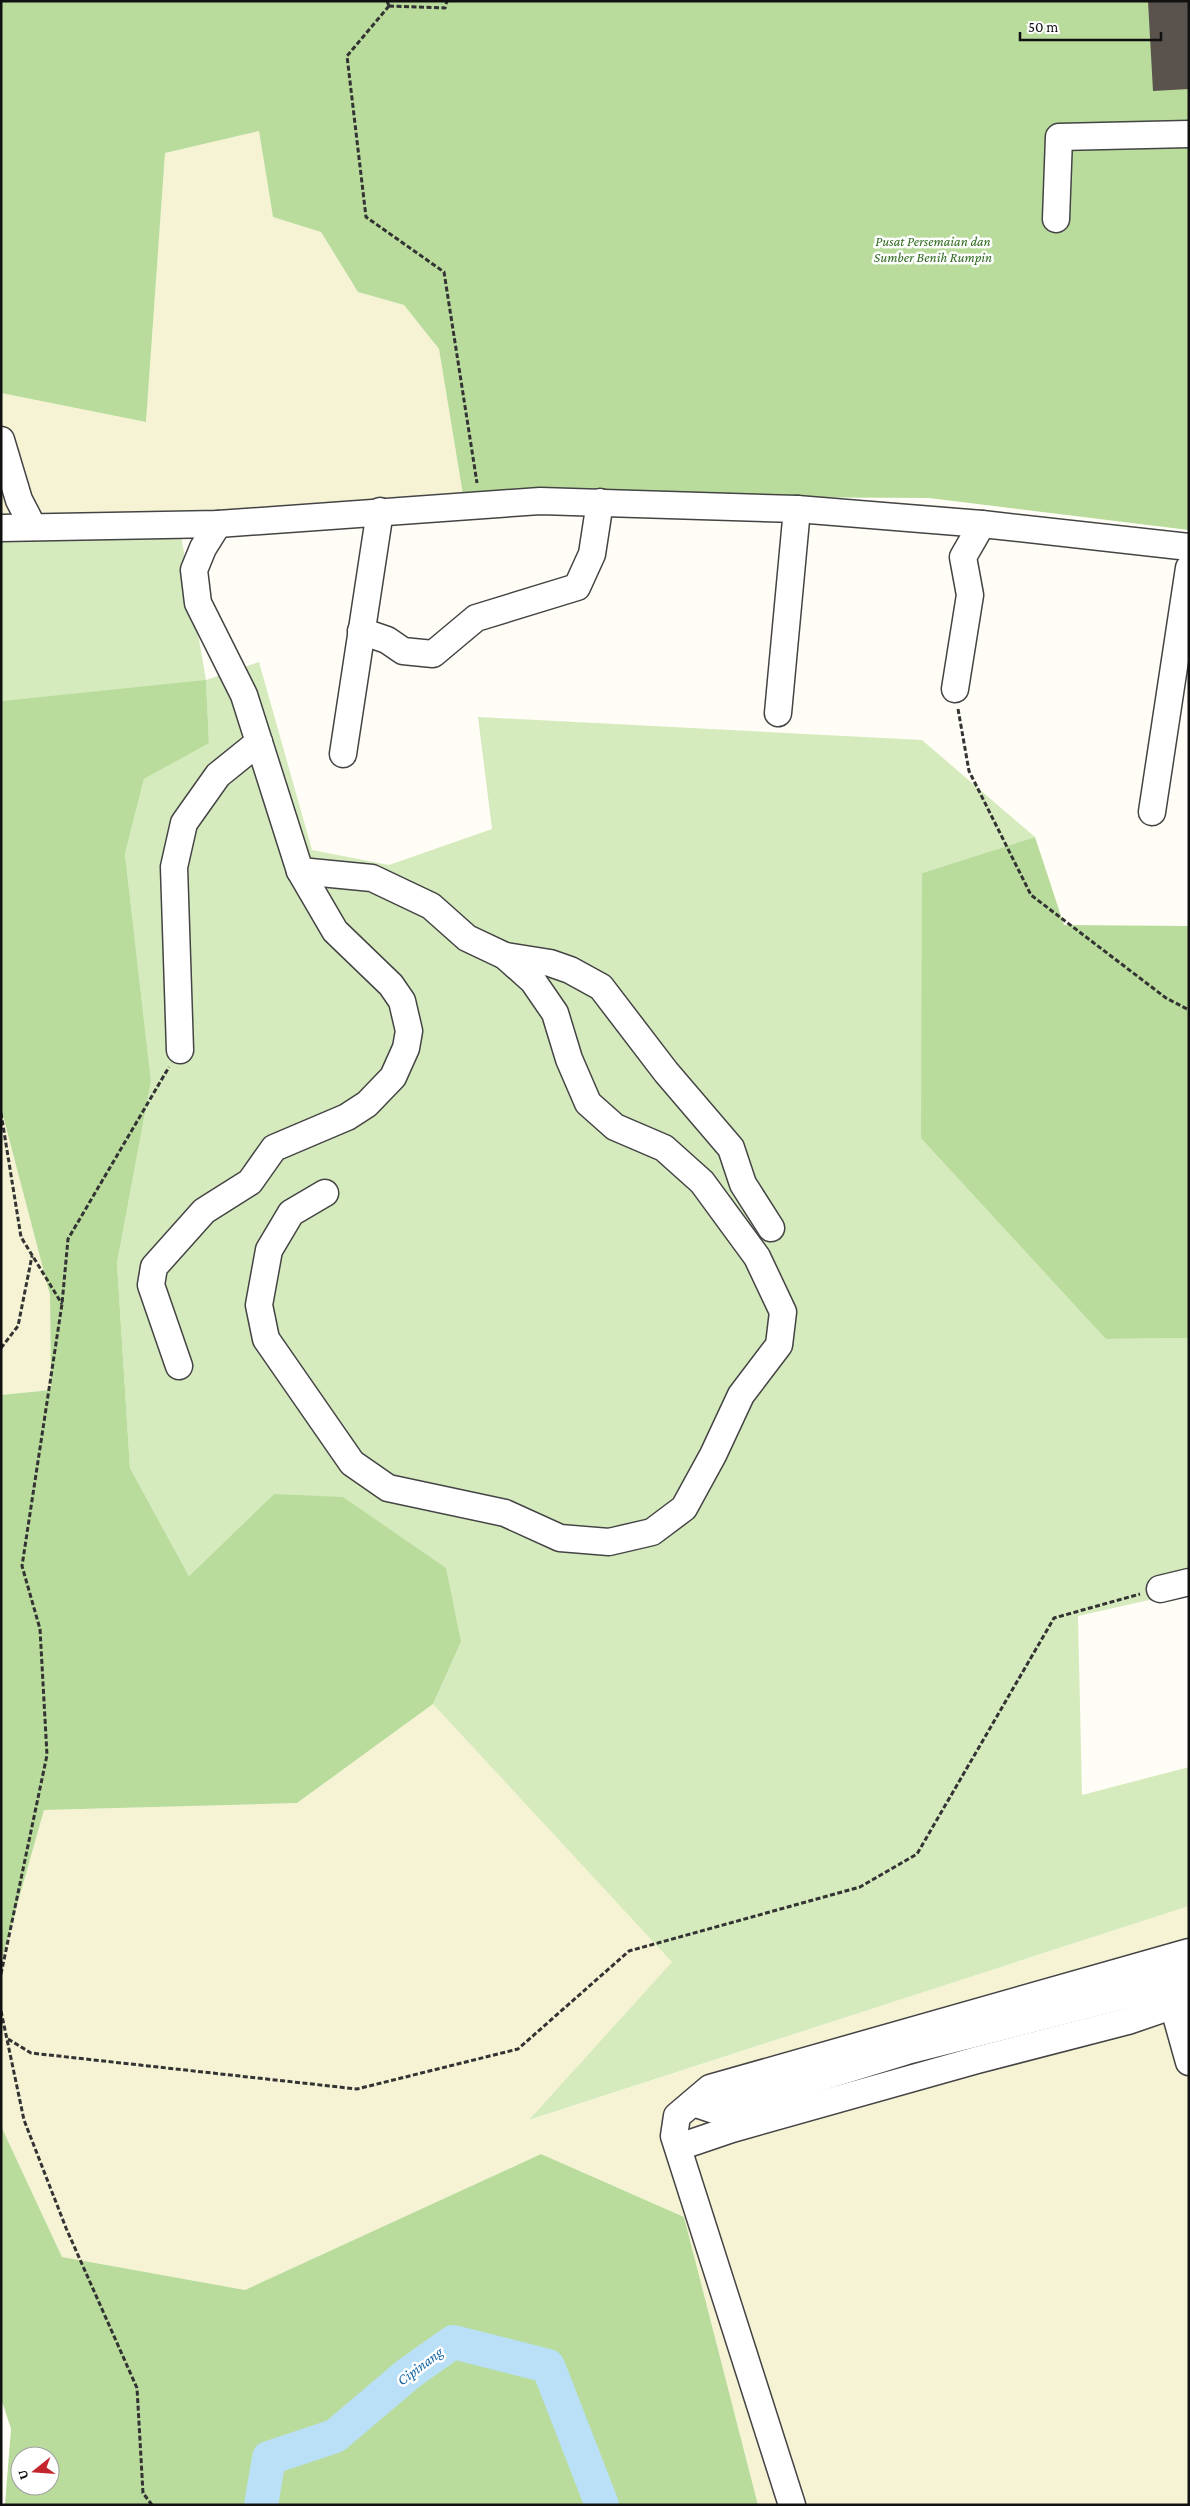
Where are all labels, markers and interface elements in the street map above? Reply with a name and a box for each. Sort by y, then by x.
scale bar [1020,10,1161,42]
text: 50 m [1028,19,1058,35]
park label: Pusat Persemaian dan Sumber Benih Rumpin [874,233,992,265]
water label: Cipinang [394,2343,447,2389]
north arrow [10,2446,60,2496]
text: U [13,2467,32,2482]

